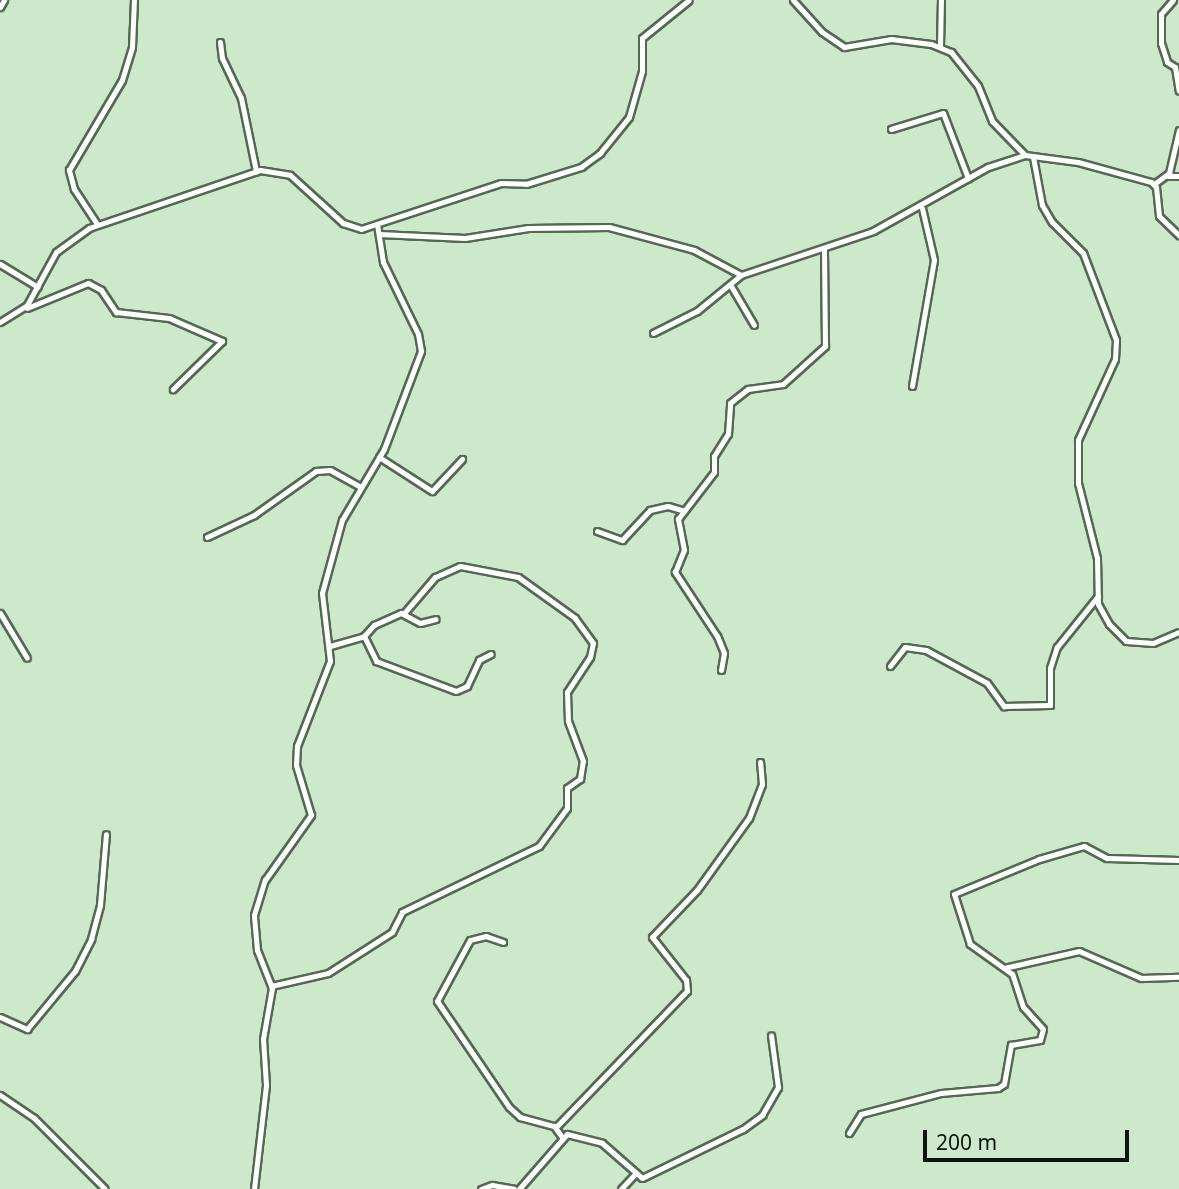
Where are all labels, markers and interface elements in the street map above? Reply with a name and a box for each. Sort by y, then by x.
scale bar [927,1116,1134,1160]
text: 200 m [936,1128,997,1156]

